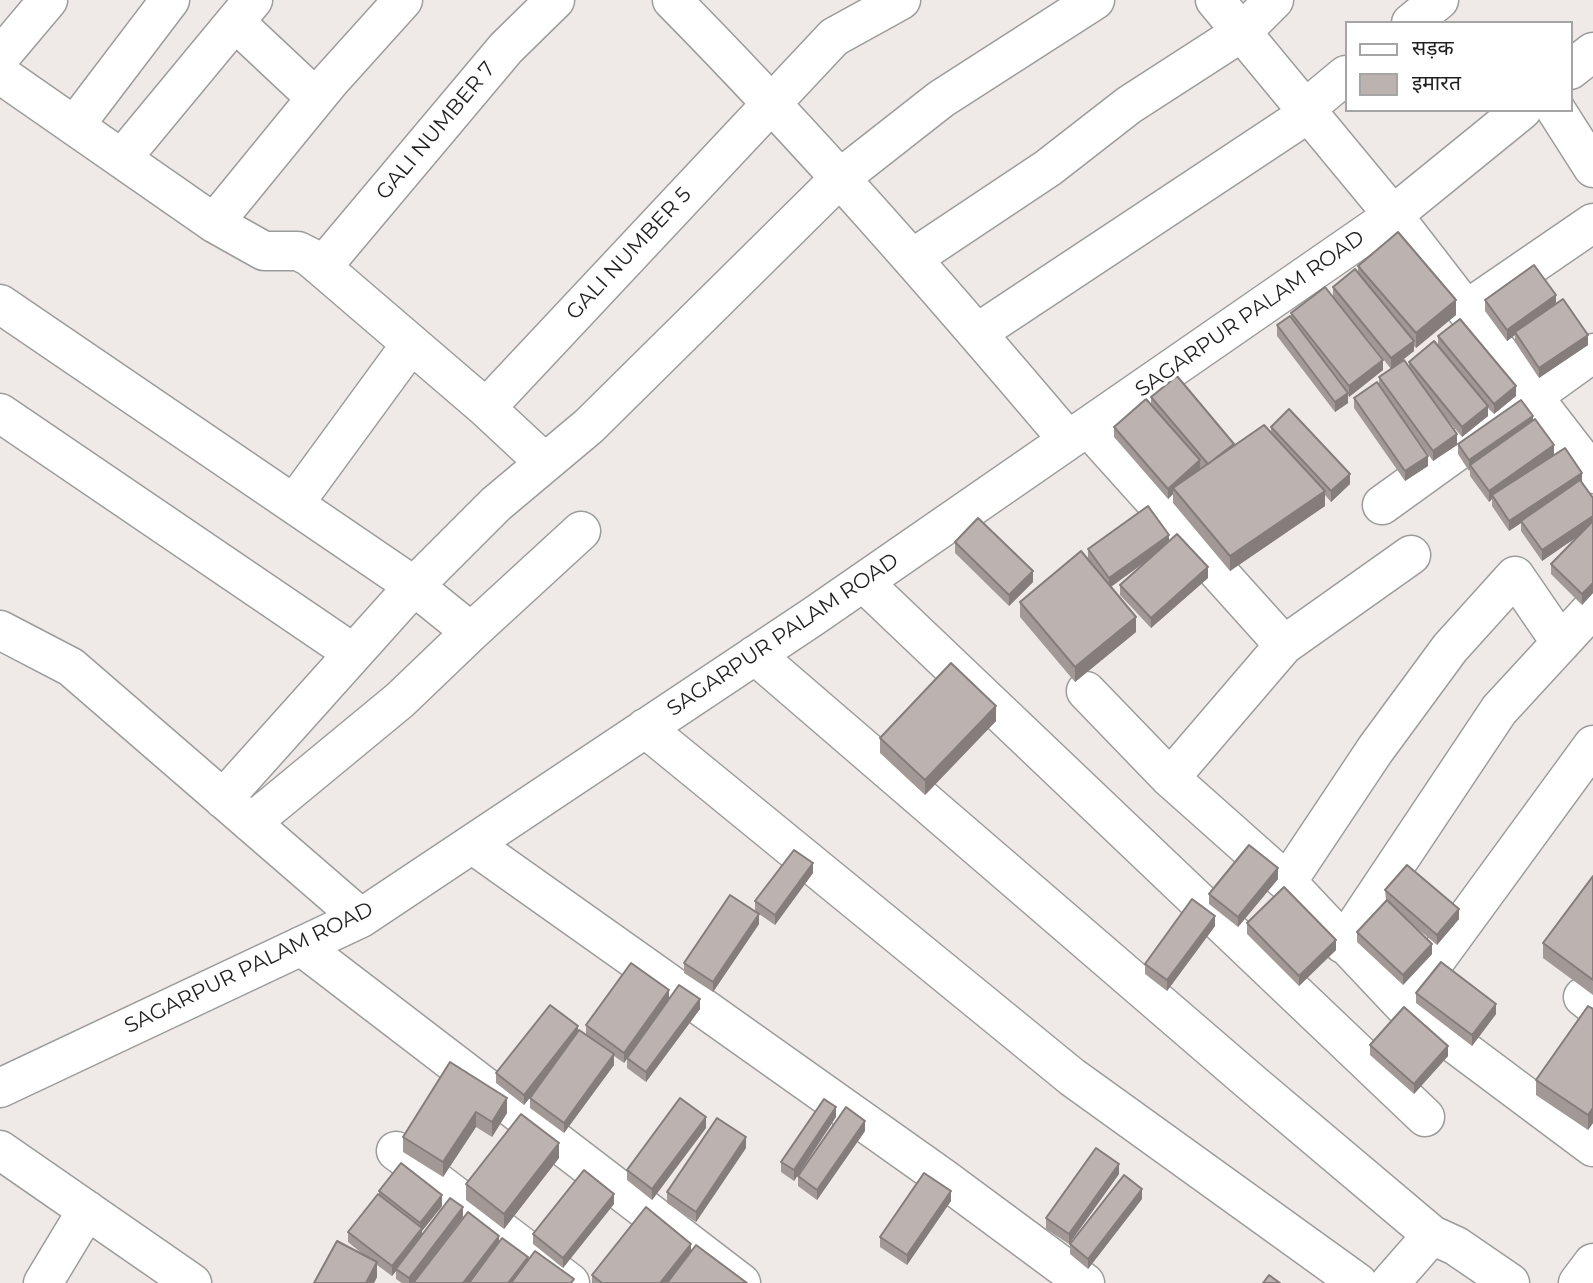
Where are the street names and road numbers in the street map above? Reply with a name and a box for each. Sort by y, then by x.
street label: GALI NUMBER 7 [371,57,501,205]
street label: GALI NUMBER 5 [561,183,697,325]
street label: SAGARPUR PALAM ROAD [1131,225,1369,403]
street label: SAGARPUR PALAM ROAD [663,548,903,722]
street label: SAGARPUR PALAM ROAD [120,897,378,1039]

